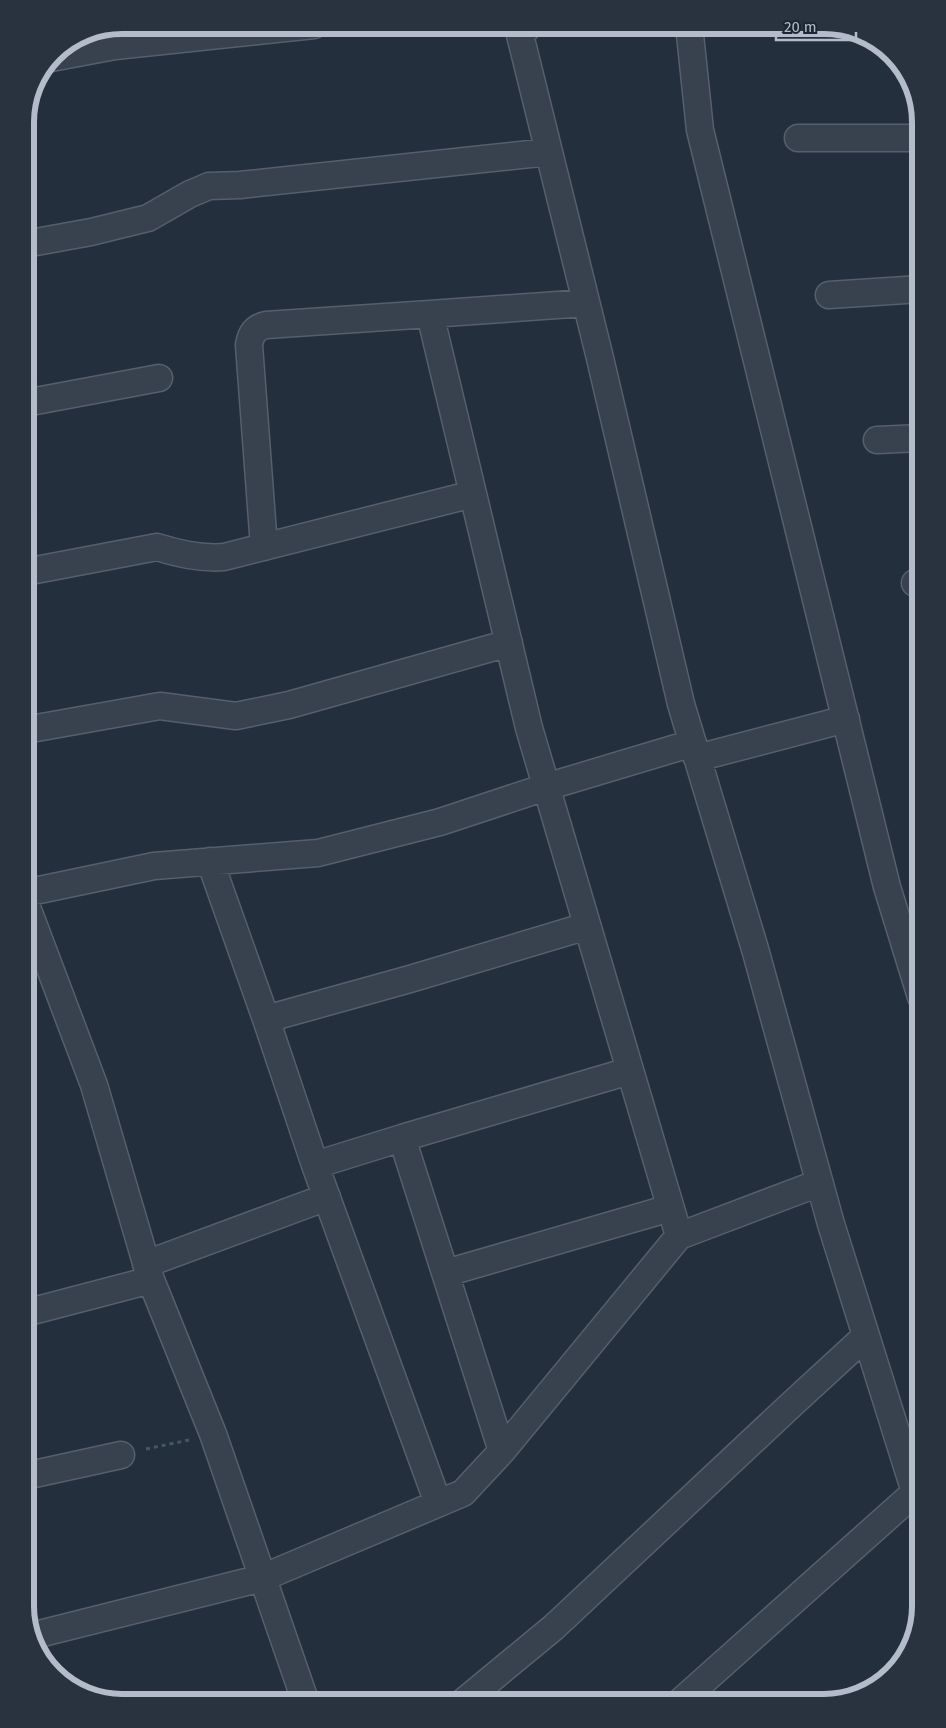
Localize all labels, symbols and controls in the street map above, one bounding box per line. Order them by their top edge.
scale bar [776,10,856,42]
text: 20 m [784,18,817,36]

